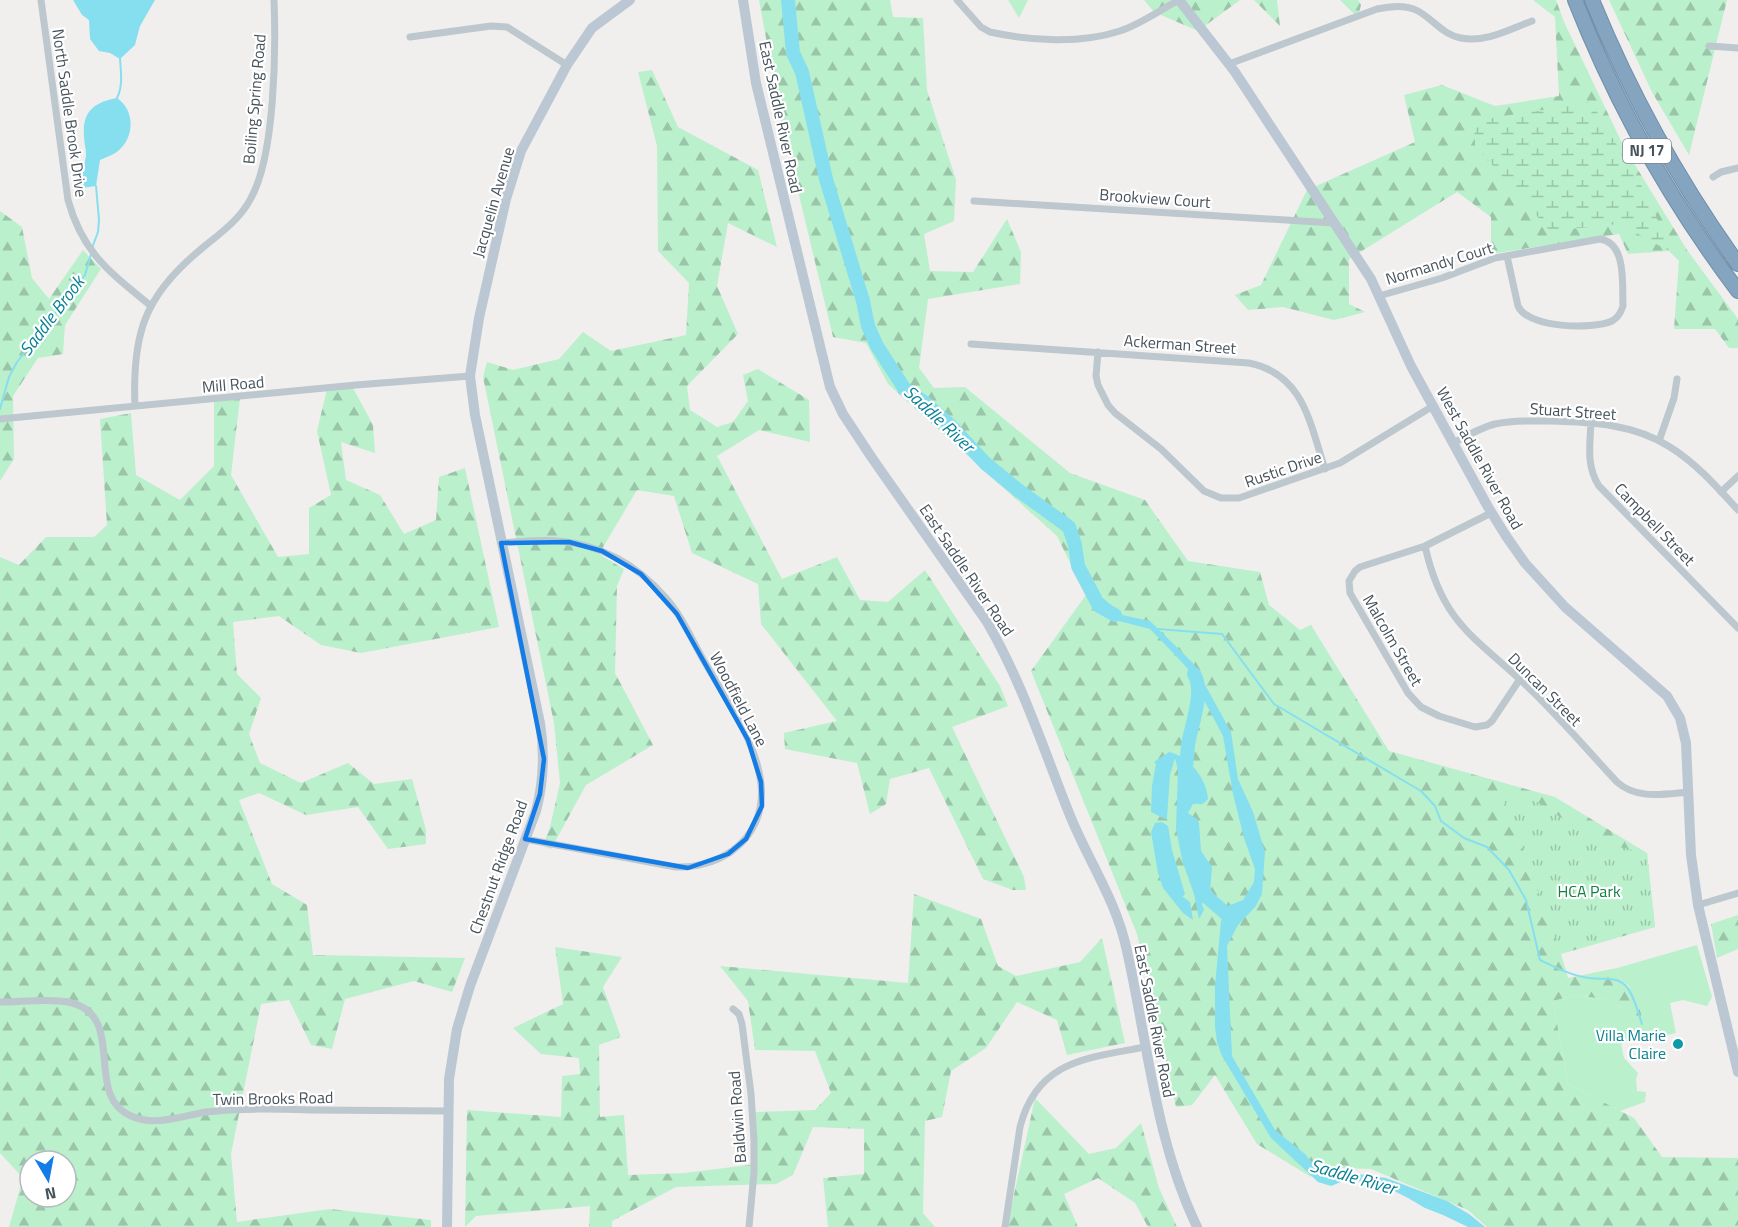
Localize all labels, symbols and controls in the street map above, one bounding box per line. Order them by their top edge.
street label: North Saddle Brook Drive [46,27,94,199]
street label: Boiling Spring Road [236,33,272,165]
street label: East Saddle River Road [753,39,809,195]
road number: NJ 17 [1623,139,1671,163]
street label: Jacquelin Avenue [466,144,520,260]
street label: Brookview Court [1099,182,1212,214]
street label: Normandy Court [1382,235,1496,291]
water label: Saddle Brook [13,269,92,361]
street label: Ackerman Street [1123,328,1237,360]
street label: Mill Road [201,369,265,399]
water label: Saddle River [898,379,982,460]
street label: West Saddle River Road [1431,382,1529,534]
street label: Stuart Street [1529,396,1617,426]
street label: Rustic Drive [1241,445,1325,493]
street label: Campbell Street [1609,477,1701,571]
street label: East Saddle River Road [914,499,1020,641]
street label: Malcolm Street [1357,590,1429,691]
street label: Woodfield Lane [704,647,774,751]
street label: Duncan Street [1503,647,1588,732]
street label: Chestnut Ridge Road [463,797,533,937]
park label: HCA Park [1557,879,1621,903]
street label: East Saddle River Road [1128,943,1182,1099]
place label: Villa Marie Claire [1596,1023,1666,1065]
marker: Villa Marie Claire [1671,1037,1685,1051]
street label: Baldwin Road [722,1070,752,1164]
street label: Twin Brooks Road [213,1085,333,1111]
north arrow [18,1149,78,1209]
water label: Saddle River [1307,1151,1401,1202]
text: N [43,1181,58,1207]

